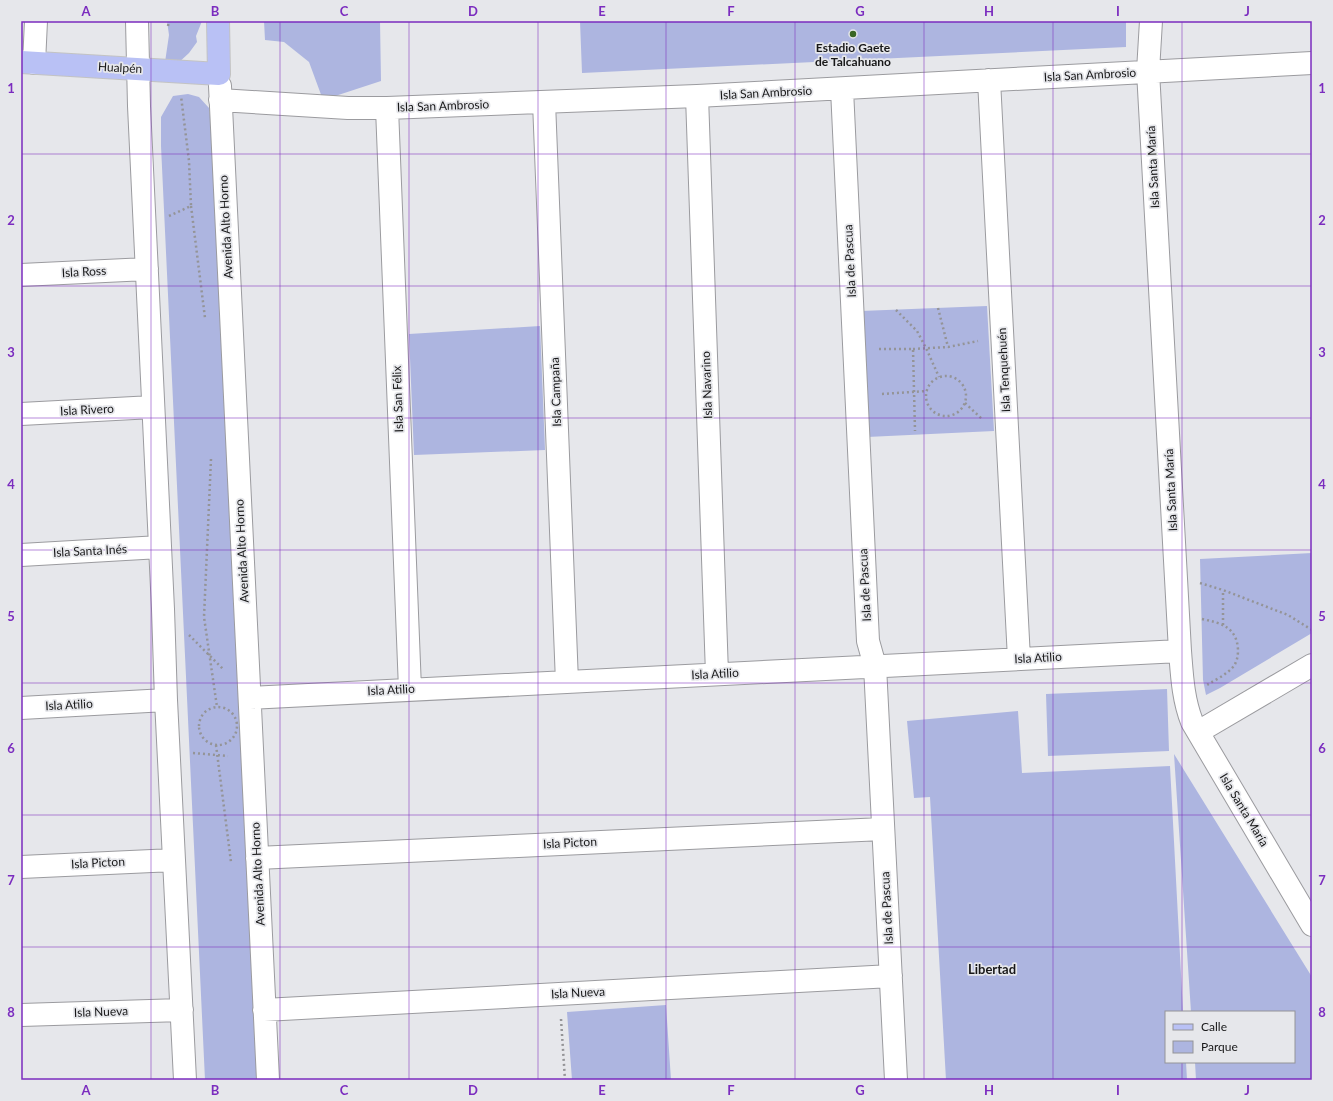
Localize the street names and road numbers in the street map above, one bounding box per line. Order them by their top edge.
street label: Hualpén [98,59,143,76]
street label: Isla San Ambrosio [1043,65,1137,84]
street label: Isla San Ambrosio [719,83,813,102]
street label: Isla San Ambrosio [396,96,490,115]
street label: Isla Santa María [1143,125,1162,209]
street label: Avenida Alto Horno [215,175,236,279]
street label: Isla de Pascua [840,224,859,298]
street label: Isla Ross [61,263,107,280]
street label: Isla Tenquehuén [994,327,1013,413]
street label: Isla Navarino [698,351,715,419]
street label: Isla Campaña [547,357,564,427]
street label: Isla San Félix [389,365,406,433]
street label: Isla Rivero [60,401,114,418]
street label: Isla Santa María [1161,448,1180,532]
street label: Avenida Alto Horno [231,499,252,603]
street label: Isla Santa Inés [53,541,127,560]
street label: Isla de Pascua [855,548,874,622]
street label: Isla Atilio [1014,649,1062,666]
street label: Isla Atilio [691,665,739,682]
street label: Isla Atilio [367,681,415,698]
street label: Isla Atilio [45,696,93,713]
street label: Isla Santa María [1217,770,1272,849]
street label: Avenida Alto Horno [247,822,268,926]
street label: Isla Picton [543,834,597,851]
street label: Isla Picton [71,854,125,871]
street label: Isla de Pascua [877,871,896,945]
street label: Isla Nueva [551,984,605,1001]
street label: Isla Nueva [74,1003,128,1020]

